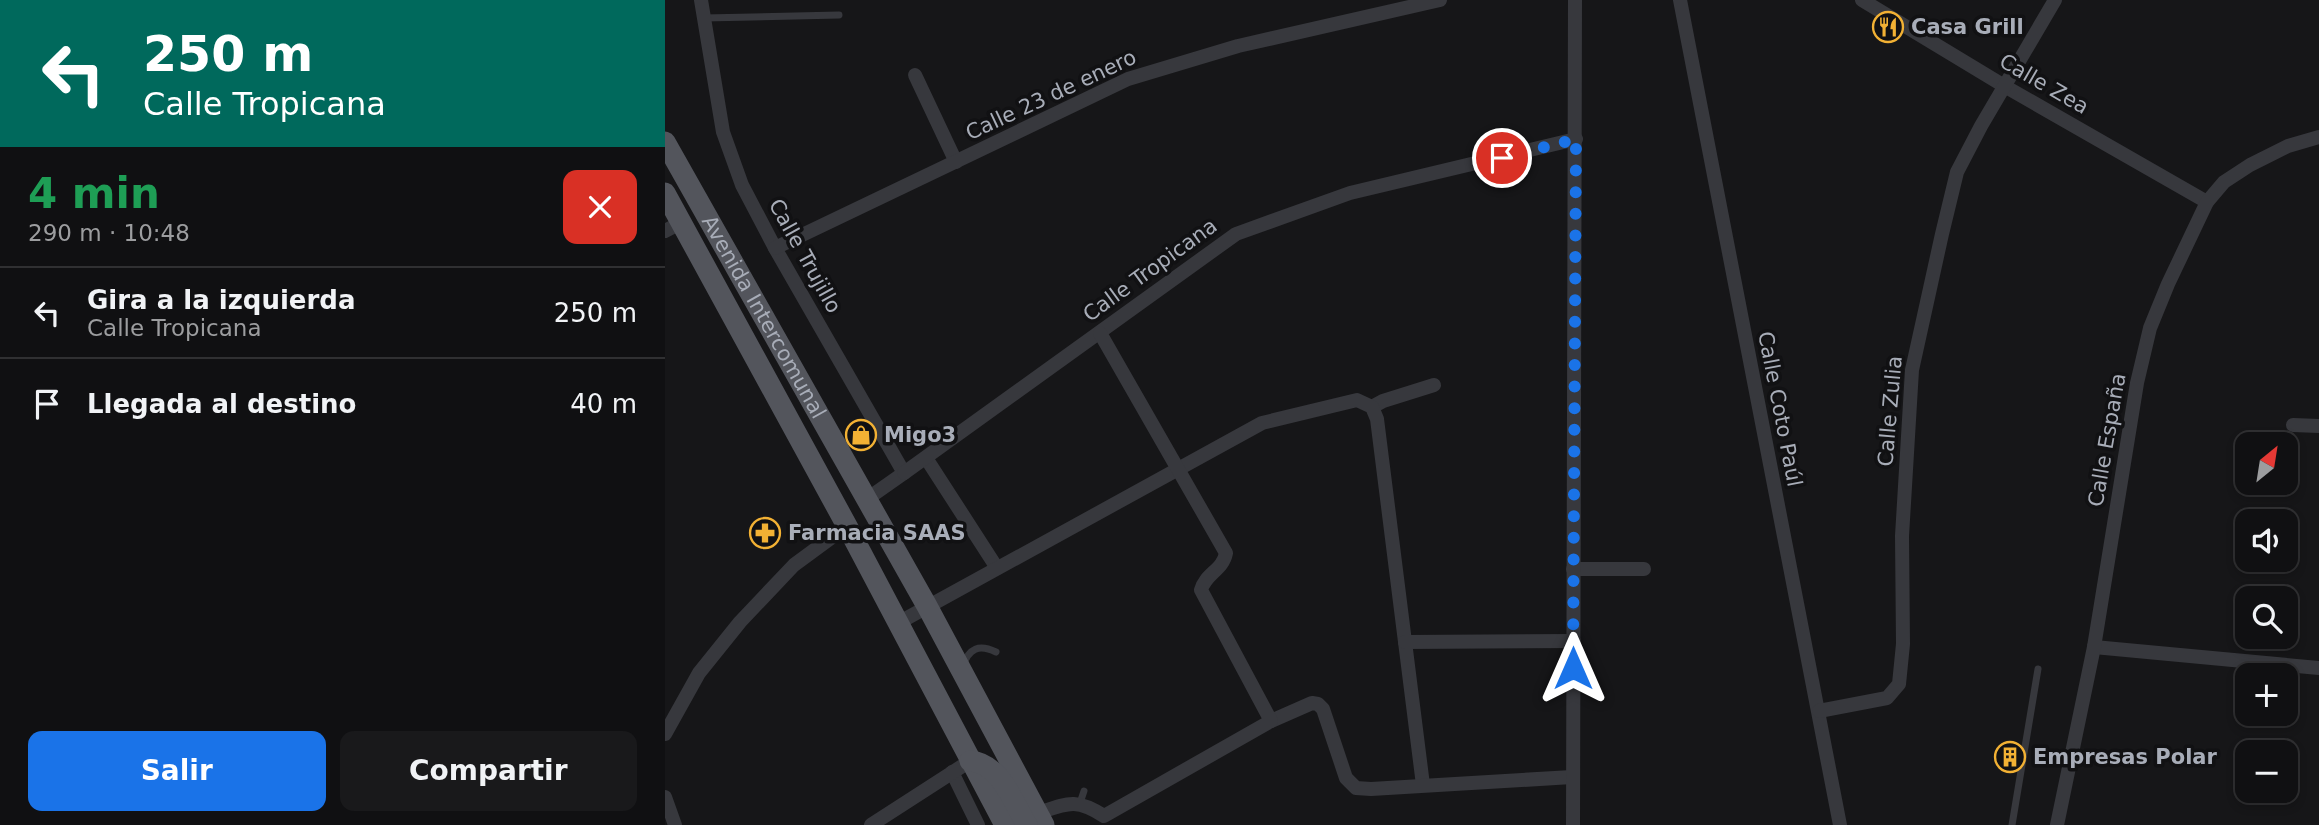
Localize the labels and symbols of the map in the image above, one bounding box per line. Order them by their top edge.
restaurant icon: Casa Grill [1871,10,1905,44]
place label: Casa Grill [1911,15,2024,39]
street label: Calle 23 de enero [962,45,1140,145]
street label: Calle Zea [1995,49,2093,119]
pin [1472,128,1532,188]
street label: Calle Trujillo [764,195,846,317]
street label: Avenida Intercomunal [697,211,831,423]
street label: Calle Tropicana [1078,213,1222,327]
street label: Calle Coto Paúl [1753,329,1807,489]
street label: Calle Zulia [1873,355,1907,467]
street label: Calle España [2083,371,2131,509]
shop icon: Migo3 [844,418,878,452]
place label: Migo3 [884,423,956,447]
north arrow [2235,432,2298,495]
pharmacy icon: Farmacia SAAS [748,516,782,550]
place label: Farmacia SAAS [788,521,966,545]
position arrow [1536,631,1610,705]
building icon: Empresas Polar [1993,740,2027,774]
place label: Empresas Polar [2033,745,2218,769]

